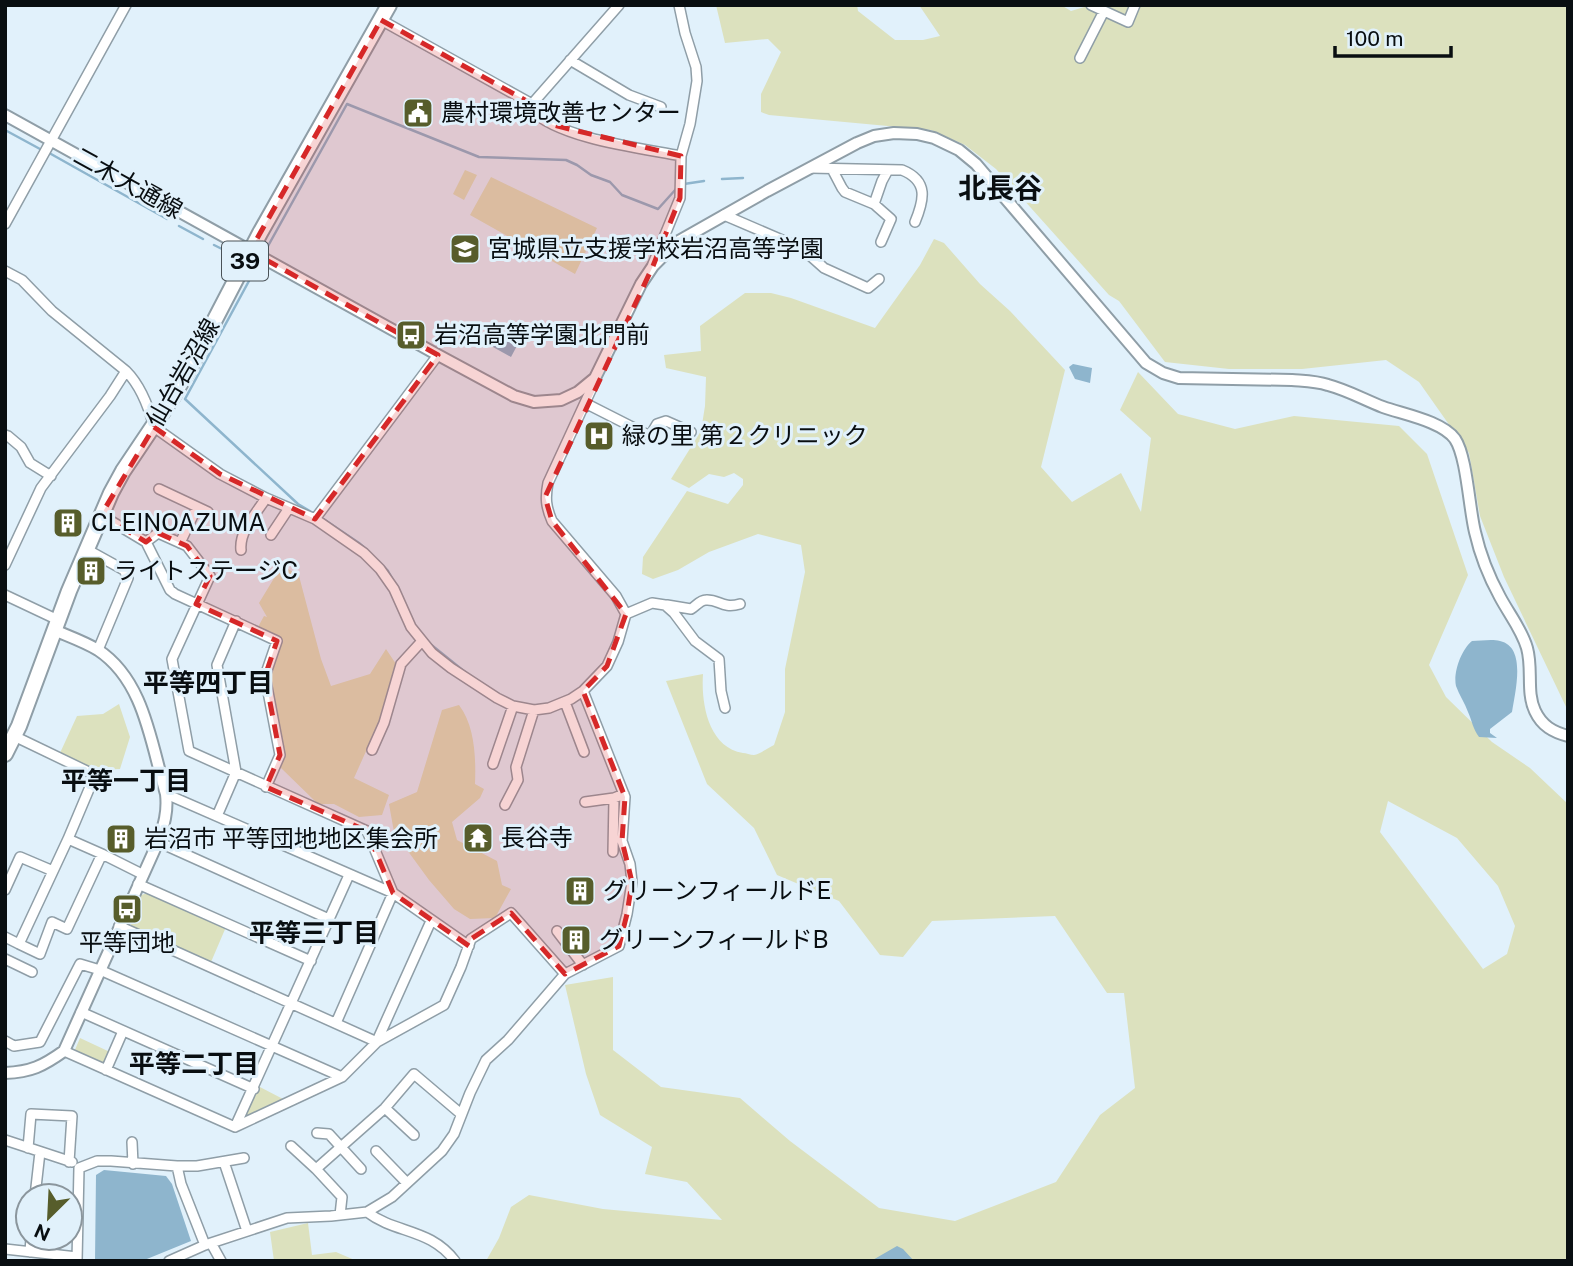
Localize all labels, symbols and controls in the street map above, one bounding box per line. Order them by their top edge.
scale bar [1335,14,1450,58]
text: 100 m [1346,26,1403,51]
public building icon: 農村環境改善センター [401,96,435,130]
place label: 農村環境改善センター [441,98,681,126]
street label: 二木大通線 [69,141,188,223]
district label: 北長谷 [958,171,1042,204]
school or university icon: 宮城県立支援学校岩沼高等学園 [448,232,482,266]
place label: 宮城県立支援学校岩沼高等学園 [488,234,824,262]
road number: 39 [222,242,268,280]
street label: 仙台岩沼線 [140,314,224,431]
bus stop icon: 岩沼高等学園北門前 [394,318,428,352]
place label: 岩沼高等学園北門前 [434,320,650,348]
hospital icon: 緑の里 第２クリニック [582,419,616,453]
place label: 緑の里 第２クリニック [622,421,868,449]
building icon: CLEINOAZUMA [51,506,85,540]
place label: CLEINOAZUMA [91,508,266,536]
building icon: ライトステージC [74,554,108,588]
place label: ライトステージC [114,556,298,584]
district label: 平等四丁目 [143,667,273,698]
district label: 平等一丁目 [61,765,191,796]
temple icon: 長谷寺 [461,821,495,855]
building icon: 岩沼市 平等団地地区集会所 [104,822,138,856]
place label: 長谷寺 [501,823,573,851]
place label: 岩沼市 平等団地地区集会所 [144,824,438,852]
building icon: グリーンフィールドE [563,874,597,908]
place label: グリーンフィールドE [603,876,832,904]
bus stop icon: 平等団地 [110,892,144,926]
district label: 平等三丁目 [249,917,379,948]
building icon: グリーンフィールドB [559,923,593,957]
place label: グリーンフィールドB [599,925,829,953]
place label: 平等団地 [79,928,175,956]
district label: 平等二丁目 [129,1048,259,1079]
north arrow [14,1182,84,1252]
text: N [31,1219,53,1246]

